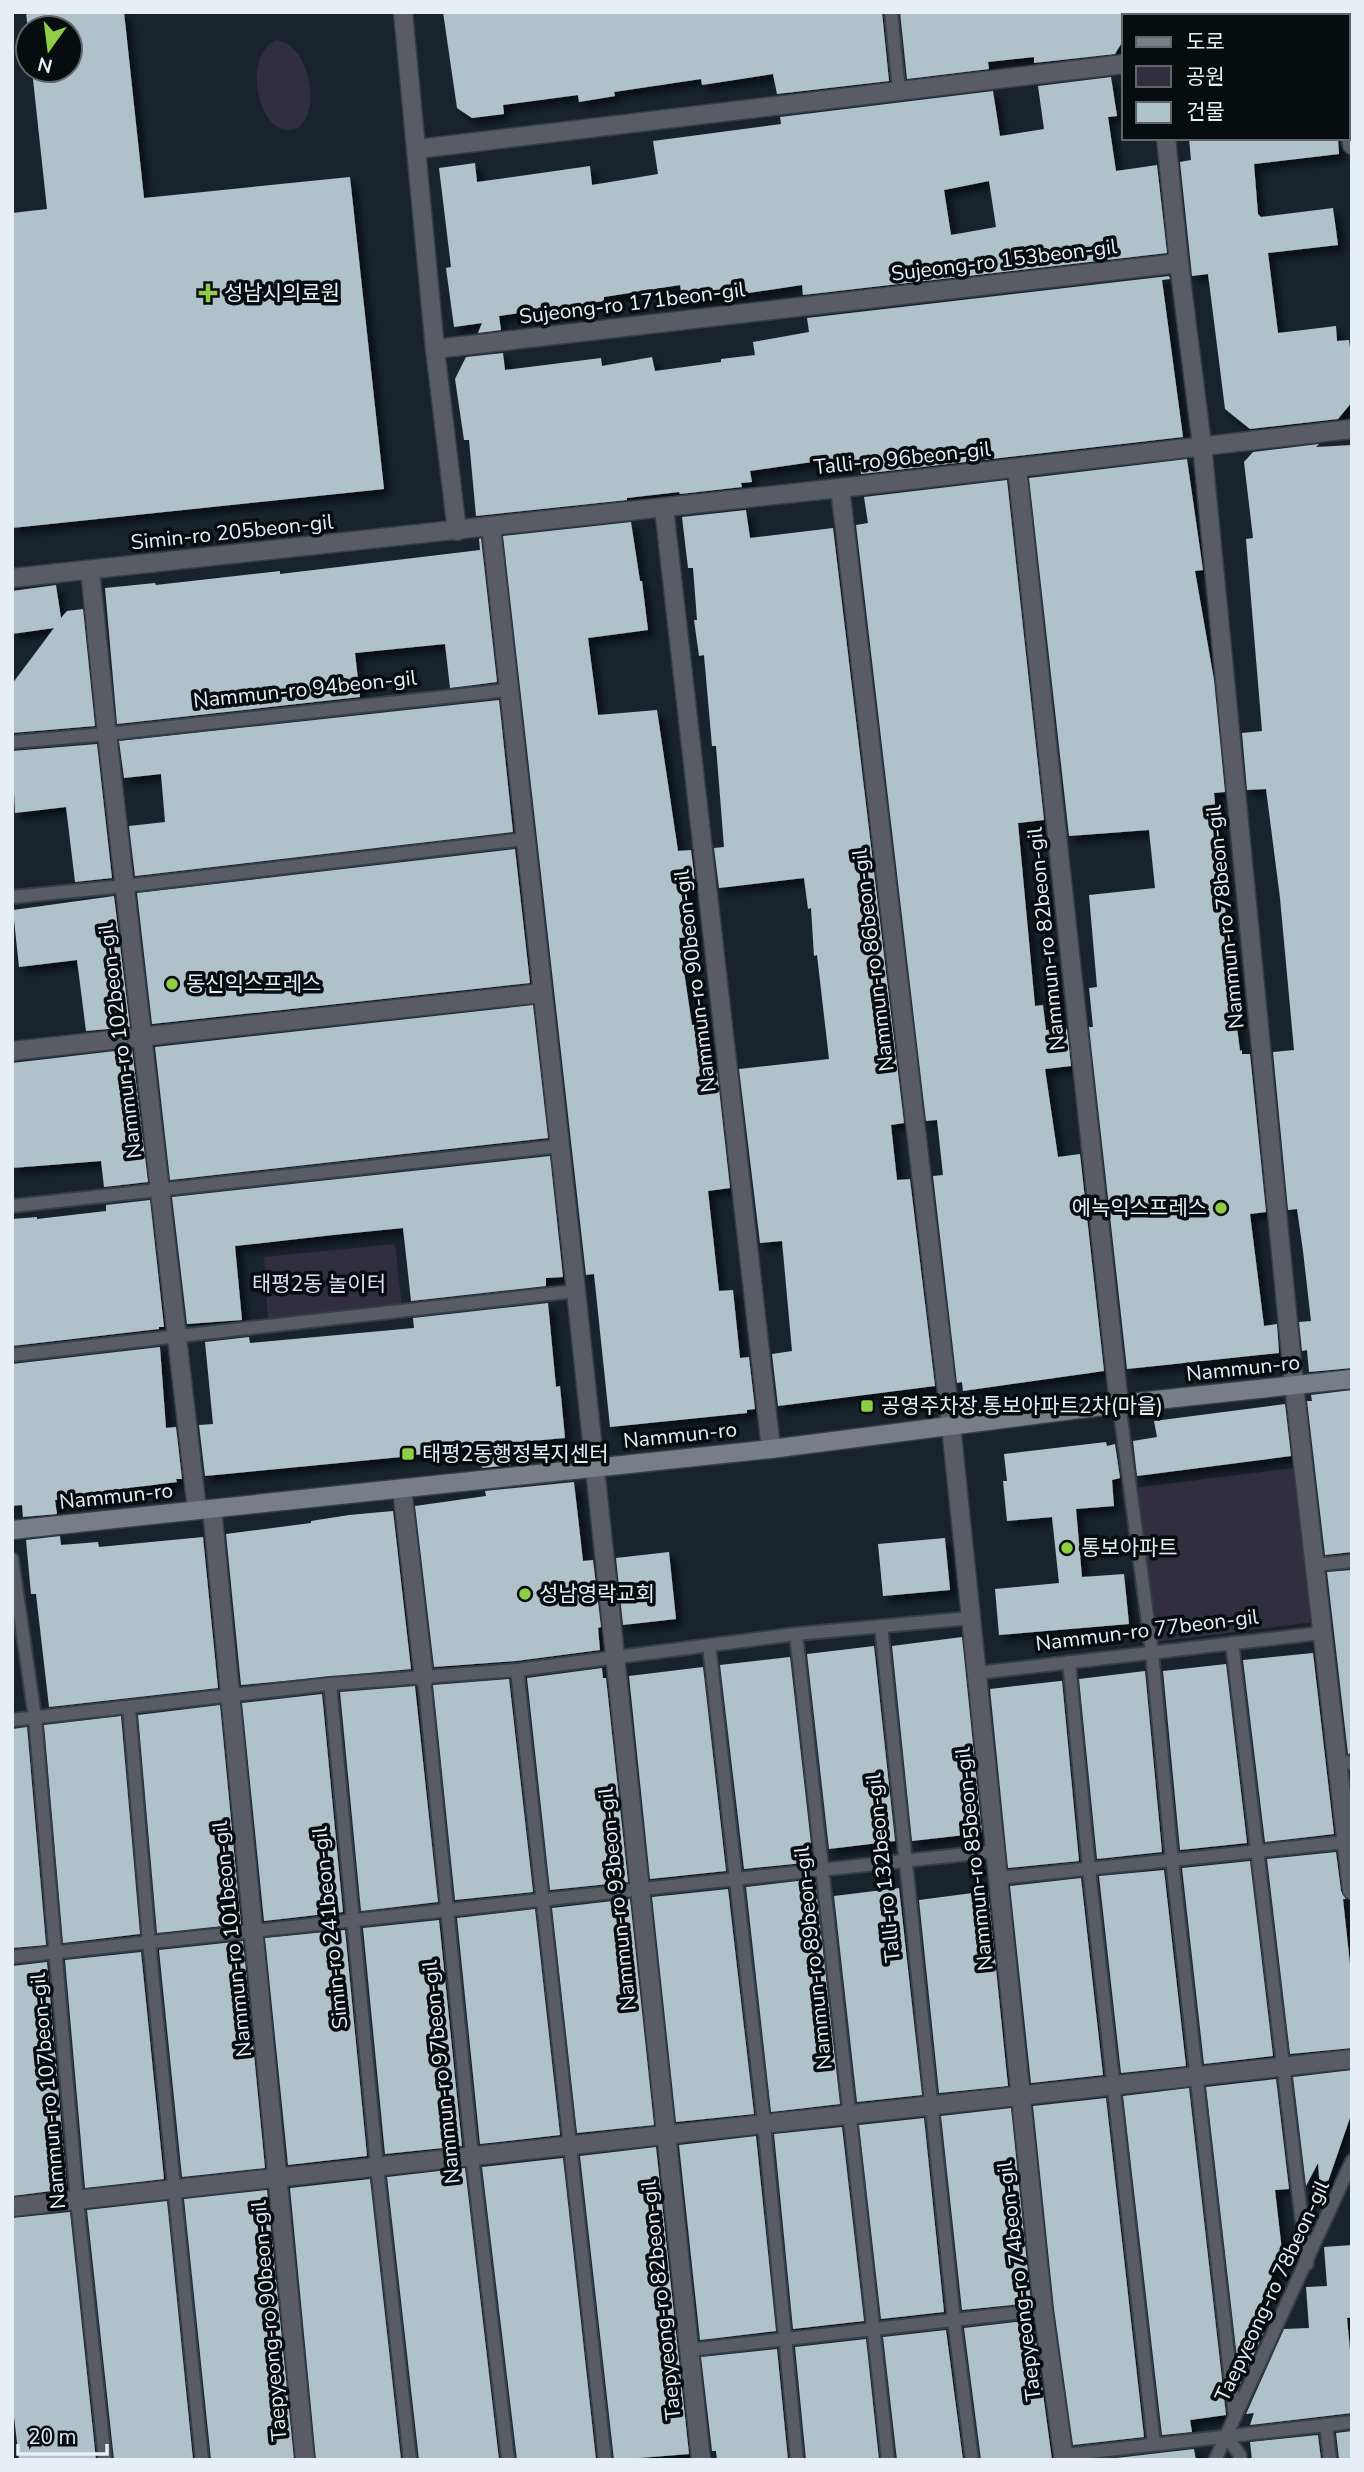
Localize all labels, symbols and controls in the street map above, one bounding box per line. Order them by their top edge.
north arrow [14,14,84,84]
legend [1122,14,1350,140]
text: 도로 [1186,28,1225,56]
text: N [35,50,55,79]
text: 공원 [1186,63,1225,91]
text: 건물 [1186,98,1225,126]
street label: Sujeong-ro 153beon-gil [889,232,1119,288]
street label: Sujeong-ro 171beon-gil [517,275,747,331]
place label: 성남시의료원 [224,279,340,307]
marker: 성남시의료원 [198,283,218,303]
street label: Talli-ro 96beon-gil [812,435,993,481]
street label: Simin-ro 205beon-gil [129,507,335,557]
street label: Nammun-ro 94beon-gil [192,663,419,715]
street label: Nammun-ro 78beon-gil [1199,803,1251,1030]
street label: Nammun-ro 82beon-gil [1020,825,1072,1052]
street label: Nammun-ro 86beon-gil [845,846,901,1073]
street label: Nammun-ro 90beon-gil [667,867,723,1094]
street label: Nammun-ro 102beon-gil [92,921,148,1160]
place label: 동신익스프레스 [186,970,321,998]
marker: 동신익스프레스 [164,976,180,992]
place label: 에녹익스프레스 [1072,1194,1207,1222]
marker: 에녹익스프레스 [1213,1200,1229,1216]
park label: 태평2동 놀이터 [252,1270,386,1298]
street label: Nammun-ro [1185,1348,1301,1388]
place label: 공영주차장.통보아파트2차(마을) [881,1392,1163,1420]
marker: 공영주차장.통보아파트2차(마을) [859,1398,875,1414]
street label: Nammun-ro [622,1415,738,1455]
place label: 태평2동행정복지센터 [422,1440,608,1468]
marker: 태평2동행정복지센터 [400,1446,416,1462]
street label: Nammun-ro [58,1476,174,1516]
place label: 통보아파트 [1081,1534,1178,1562]
marker: 통보아파트 [1059,1540,1075,1556]
place label: 성남영락교회 [539,1580,655,1608]
marker: 성남영락교회 [517,1586,533,1602]
street label: Nammun-ro 77beon-gil [1034,1602,1261,1658]
street label: Nammun-ro 85beon-gil [948,1745,1000,1972]
street label: Talli-ro 132beon-gil [859,1771,907,1964]
street label: Nammun-ro 93beon-gil [591,1785,643,2012]
street label: Nammun-ro 101beon-gil [206,1819,258,2058]
street label: Simin-ro 241beon-gil [305,1825,355,2031]
street label: Nammun-ro 89beon-gil [787,1844,839,2071]
street label: Nammun-ro 97beon-gil [415,1958,467,2185]
street label: Nammun-ro 107beon-gil [24,1971,72,2210]
street label: Taepyeong-ro 74beon-gil [990,2159,1048,2402]
street label: Taepyeong-ro 78beon-gil [1208,2175,1336,2406]
street label: Taepyeong-ro 82beon-gil [634,2178,688,2421]
street label: Taepyeong-ro 90beon-gil [244,2199,293,2442]
scale bar [18,2412,107,2456]
text: 20 m [28,2423,77,2451]

